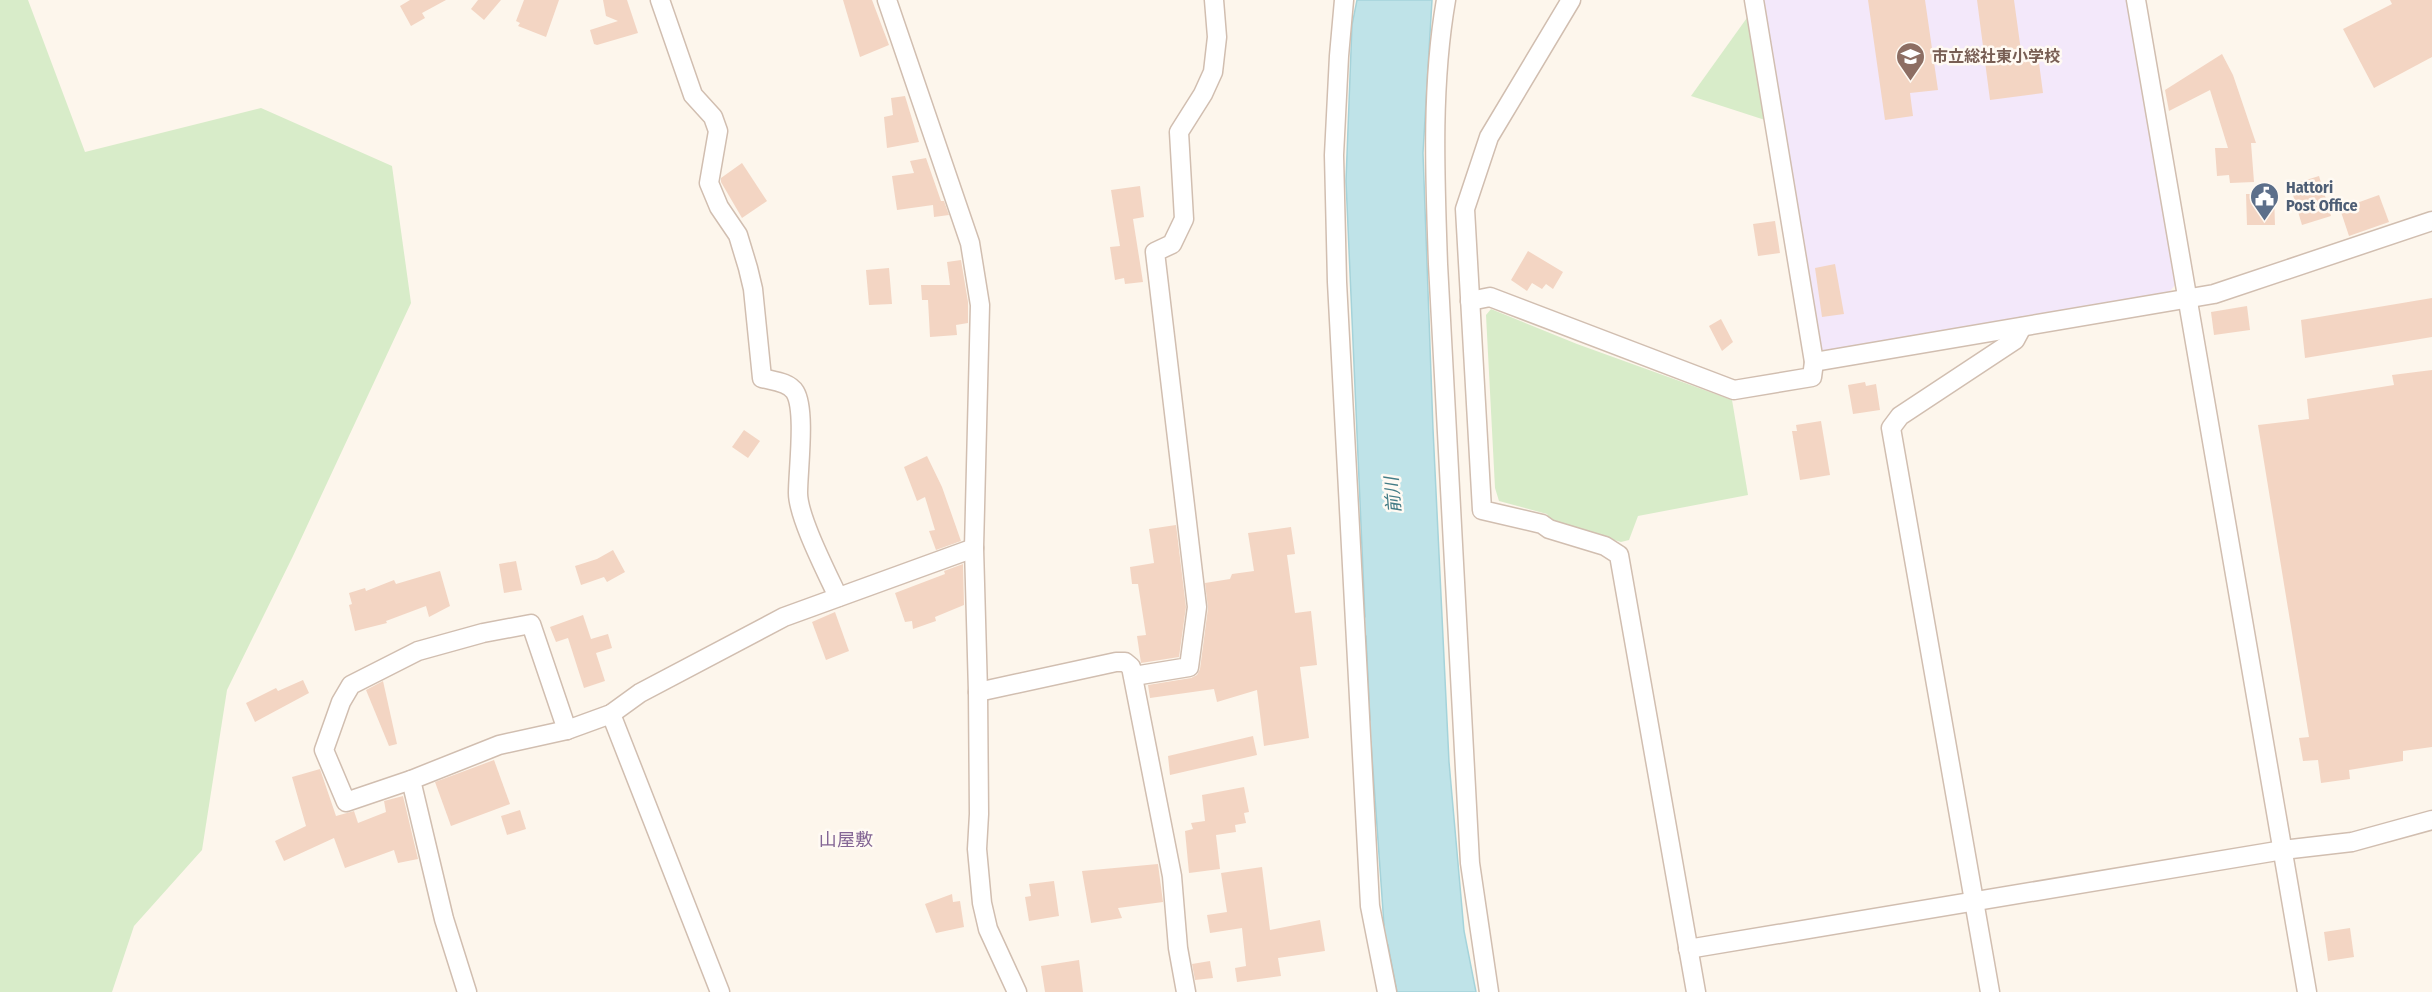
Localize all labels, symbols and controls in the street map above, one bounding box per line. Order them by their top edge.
school or university icon: 市立総社東小学校 [1895,40,1927,82]
place label: 市立総社東小学校 [1932,47,2060,66]
place label: Hattori Post Office [2286,178,2358,215]
public building icon: Hattori Post Office [2249,180,2281,222]
water label: 前川 [1380,474,1406,514]
district label: 山屋敷 [819,829,873,851]

